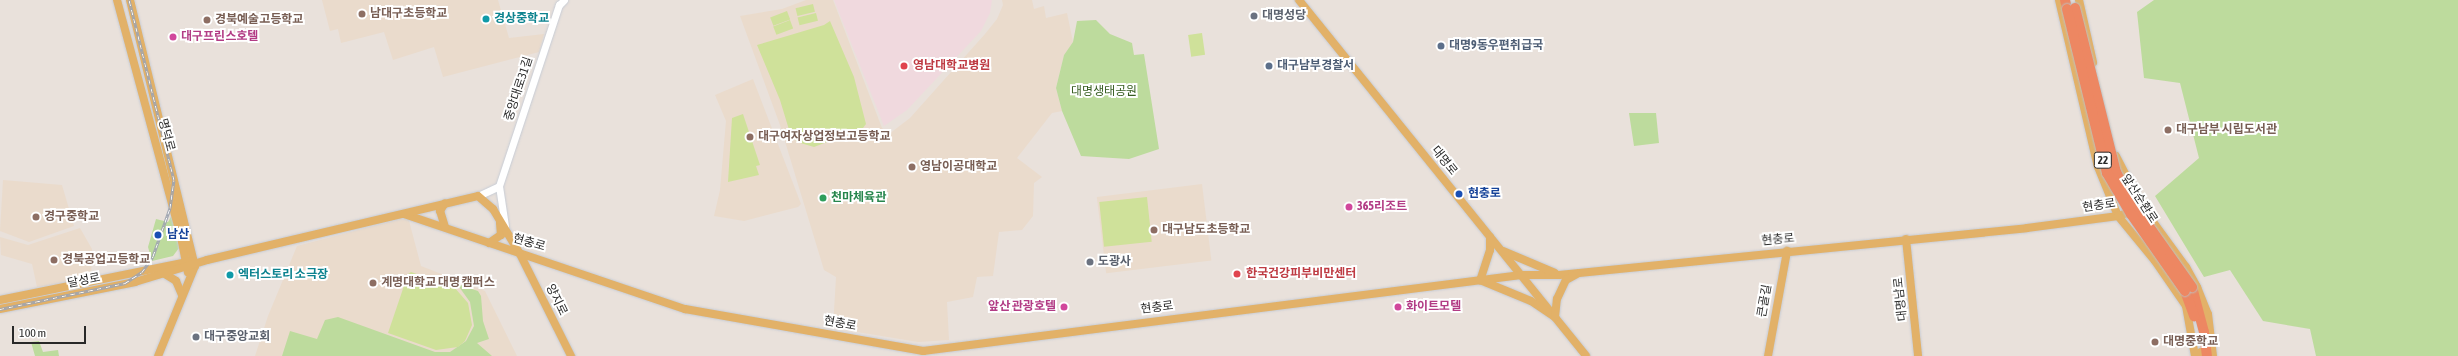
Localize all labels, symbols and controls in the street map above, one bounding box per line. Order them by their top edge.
place label: 남대구초등학교 [370,7,447,21]
marker: 남대구초등학교 [357,9,367,19]
place label: 대명성당 [1262,9,1306,23]
marker: 대명성당 [1249,11,1259,21]
place label: 경상중학교 [494,12,549,26]
place label: 경북예술고등학교 [215,13,303,27]
marker: 경상중학교 [481,14,491,24]
marker: 경북예술고등학교 [202,15,212,25]
place label: 대구프린스호텔 [181,30,258,44]
marker: 대구프린스호텔 [168,32,178,42]
place label: 대명9동우편취급국 [1449,39,1543,53]
marker: 대명9동우편취급국 [1436,41,1446,51]
street label: 중앙대로31길 [502,55,536,123]
place label: 영남대학교병원 [913,59,990,73]
place label: 대구남부경찰서 [1277,59,1354,73]
marker: 영남대학교병원 [898,60,910,72]
marker: 대구남부경찰서 [1264,61,1274,71]
park label: 대명생태공원 [1071,85,1137,99]
street label: 명덕로 [155,117,177,153]
place label: 대구남부 시립도서관 [2176,123,2277,137]
marker: 대구남부 시립도서관 [2163,125,2173,135]
place label: 대구여자상업정보고등학교 [758,130,890,144]
marker: 대구여자상업정보고등학교 [745,132,755,142]
street label: 대명로 [1428,144,1460,178]
road number: 22 [2093,151,2113,169]
place label: 영남이공대학교 [920,160,997,174]
marker: 영남이공대학교 [907,162,917,172]
street label: 앞산순환로 [2118,172,2160,226]
place label: 현충로 [1468,187,1501,201]
marker: 현충로 [1453,188,1465,200]
place label: 천마체육관 [831,191,886,205]
marker: 천마체육관 [818,193,828,203]
street label: 현충로 [2082,197,2116,215]
place label: 365리조트 [1357,200,1407,214]
marker: 365리조트 [1344,202,1354,212]
place label: 경구중학교 [44,210,99,224]
marker: 경구중학교 [31,212,41,222]
place label: 대구남도초등학교 [1162,223,1250,237]
marker: 대구남도초등학교 [1149,225,1159,235]
place label: 남산 [167,228,189,242]
marker: 남산 [152,229,164,241]
street label: 현충로 [1761,231,1795,249]
street label: 현충로 [511,232,547,254]
place label: 경북공업고등학교 [62,253,150,267]
marker: 경북공업고등학교 [49,255,59,265]
place label: 도광사 [1098,255,1131,269]
marker: 도광사 [1085,257,1095,267]
place label: 한국건강피부비만센터 [1246,267,1356,281]
place label: 엑터스토리 소극장 [238,268,328,282]
marker: 한국건강피부비만센터 [1231,268,1243,280]
marker: 엑터스토리 소극장 [225,270,235,280]
street label: 달성로 [66,271,102,291]
place label: 계명대학교 대명 캠퍼스 [381,276,495,290]
street label: 대명남로 [1892,276,1910,322]
marker: 계명대학교 대명 캠퍼스 [368,278,378,288]
street label: 양지로 [542,282,570,318]
street label: 큰골길 [1755,283,1775,319]
street label: 현충로 [1140,299,1174,317]
place label: 앞산 관광호텔 [988,300,1056,314]
place label: 화이트모텔 [1406,300,1461,314]
marker: 앞산 관광호텔 [1059,302,1069,312]
marker: 화이트모텔 [1393,302,1403,312]
street label: 현충로 [822,314,858,334]
scale bar [14,318,88,344]
text: 100 m [19,326,46,340]
place label: 대구중앙교회 [204,330,270,344]
marker: 대구중앙교회 [191,332,201,342]
place label: 대명중학교 [2163,335,2218,349]
marker: 대명중학교 [2150,337,2160,347]

